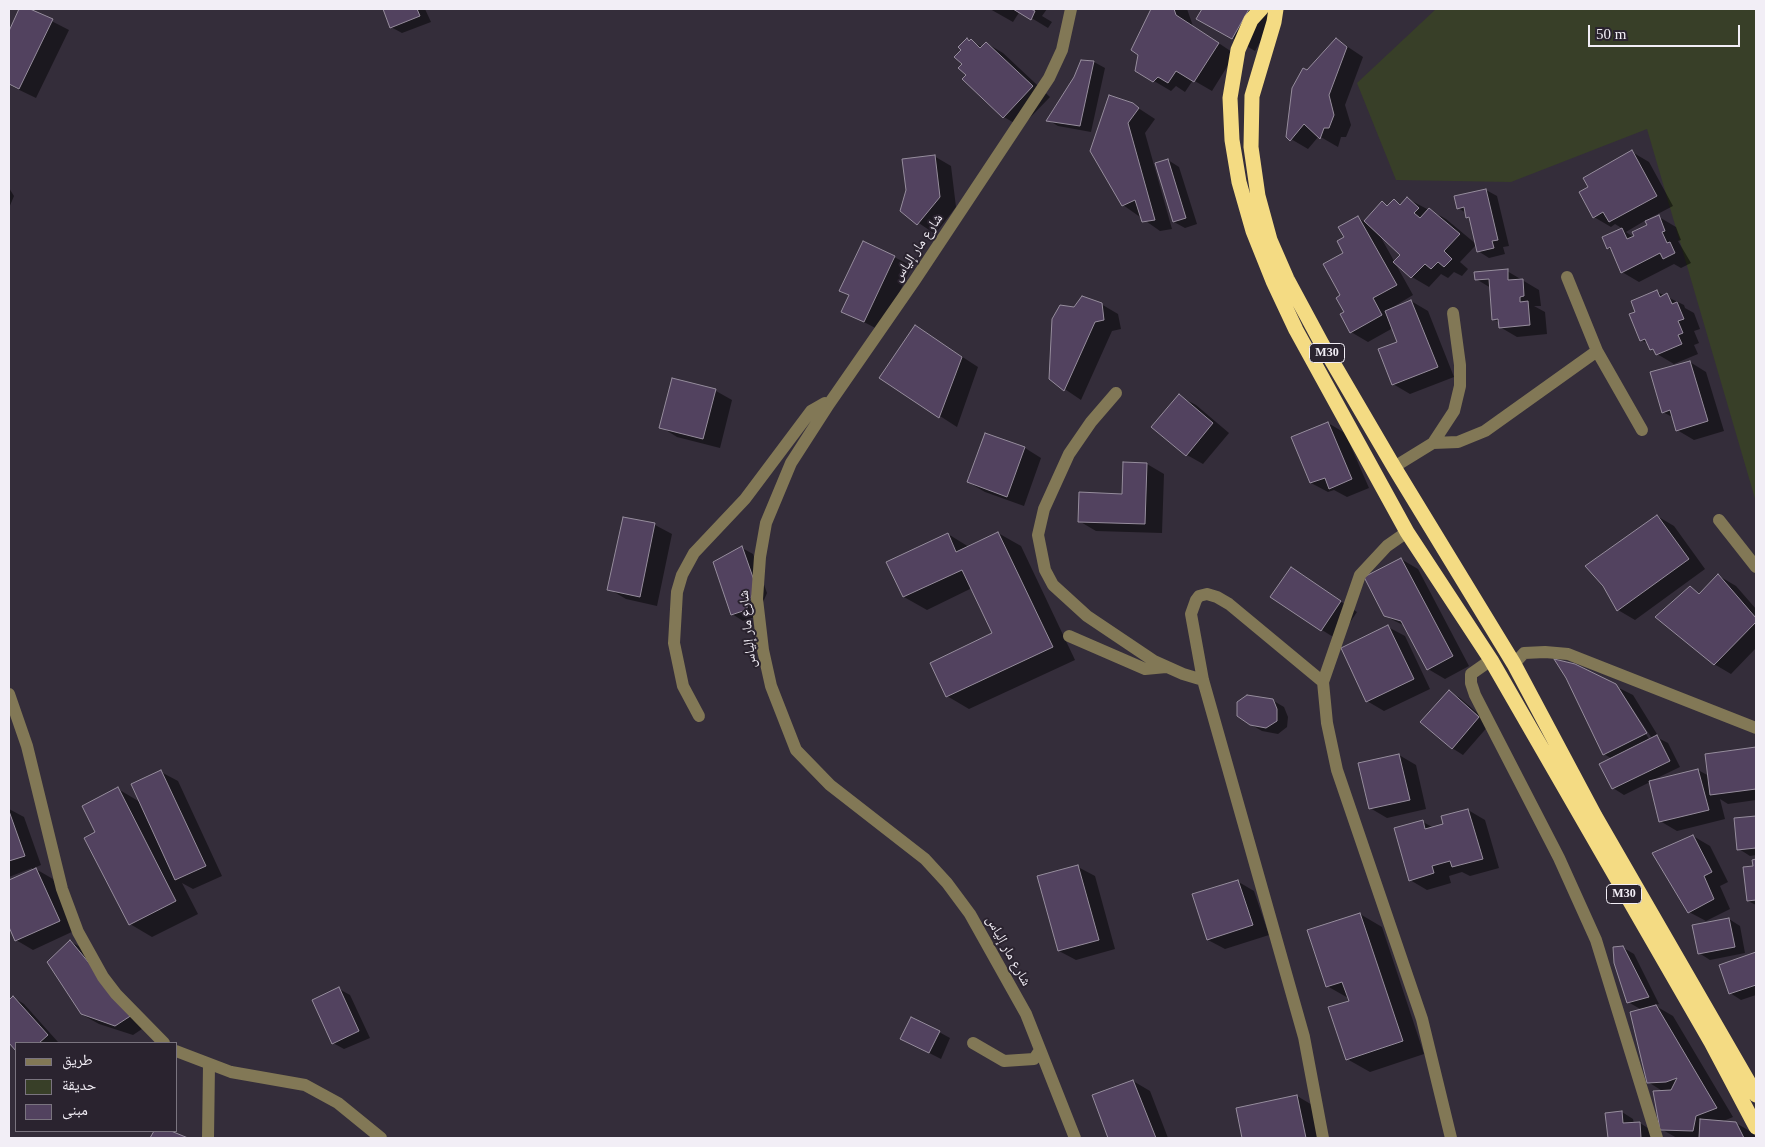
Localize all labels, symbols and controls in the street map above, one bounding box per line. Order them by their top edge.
scale bar [1590,15,1742,47]
text: 50 m [1596,26,1626,42]
street label: شارع مار إلياس [889,211,947,285]
road number: M30 [1310,343,1344,362]
street label: شارع مار إلياس [736,589,760,669]
road number: M30 [1606,884,1642,904]
street label: شارع مار إلياس [982,913,1034,989]
legend [15,1042,178,1132]
text: طريق [62,1052,93,1068]
text: حديقة [62,1077,96,1093]
text: مبنى [62,1102,88,1118]

